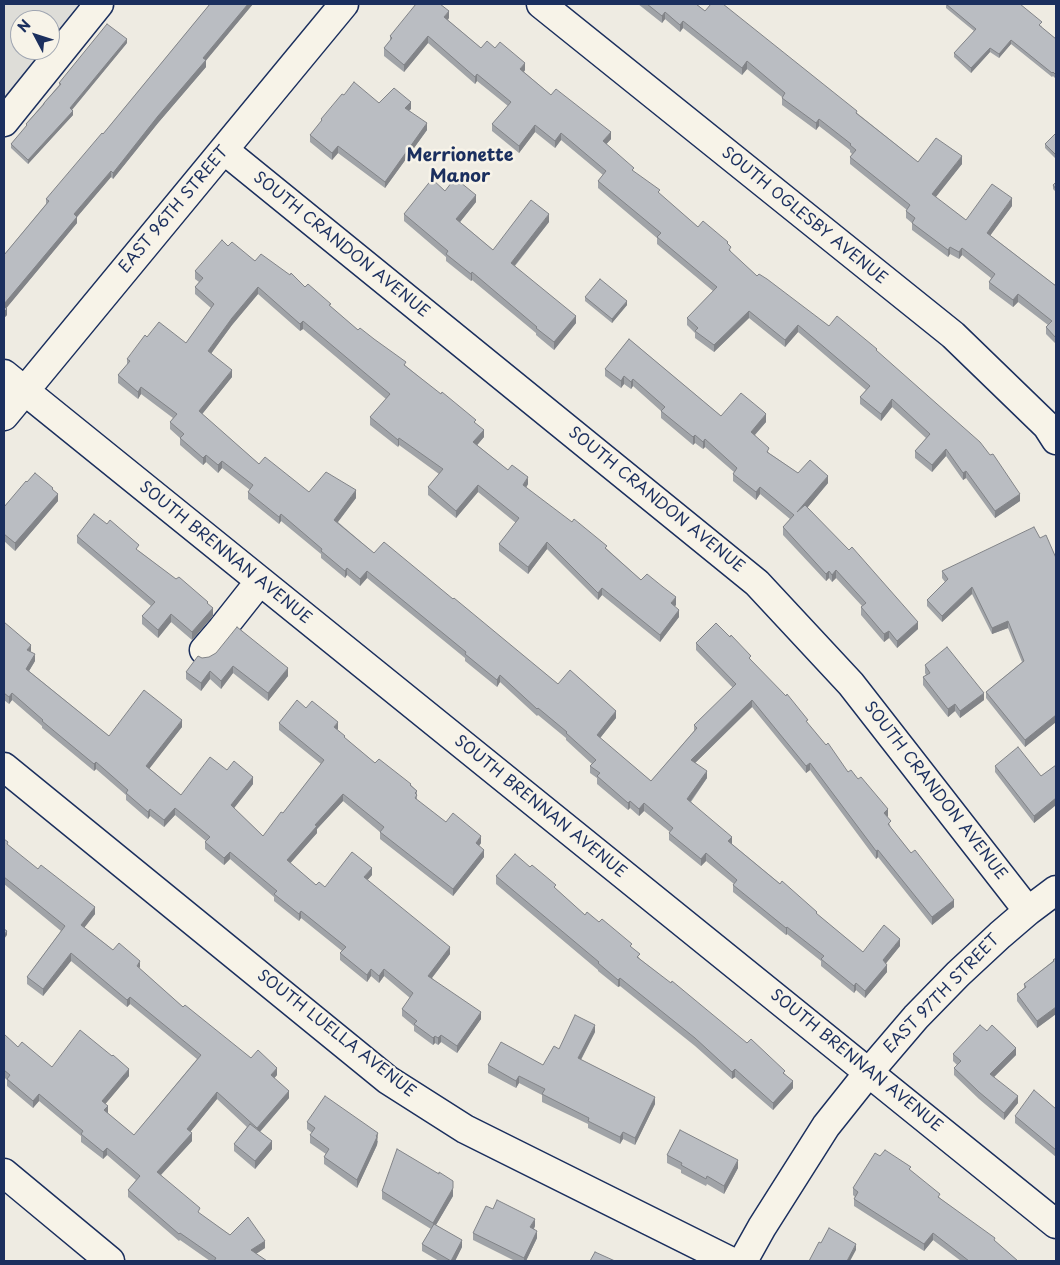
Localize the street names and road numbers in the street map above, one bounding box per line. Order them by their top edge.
street label: EAST 96TH STREET [115,143,233,277]
street label: SOUTH OGLESBY AVENUE [717,143,891,289]
street label: SOUTH CRANDON AVENUE [249,168,433,322]
street label: SOUTH CRANDON AVENUE [564,423,748,577]
street label: SOUTH BRENNAN AVENUE [135,478,315,628]
street label: SOUTH CRANDON AVENUE [860,698,1010,884]
street label: SOUTH BRENNAN AVENUE [450,732,630,882]
street label: EAST 97TH STREET [880,930,1004,1058]
street label: SOUTH LUELLA AVENUE [253,966,419,1102]
street label: SOUTH BRENNAN AVENUE [766,986,946,1136]

